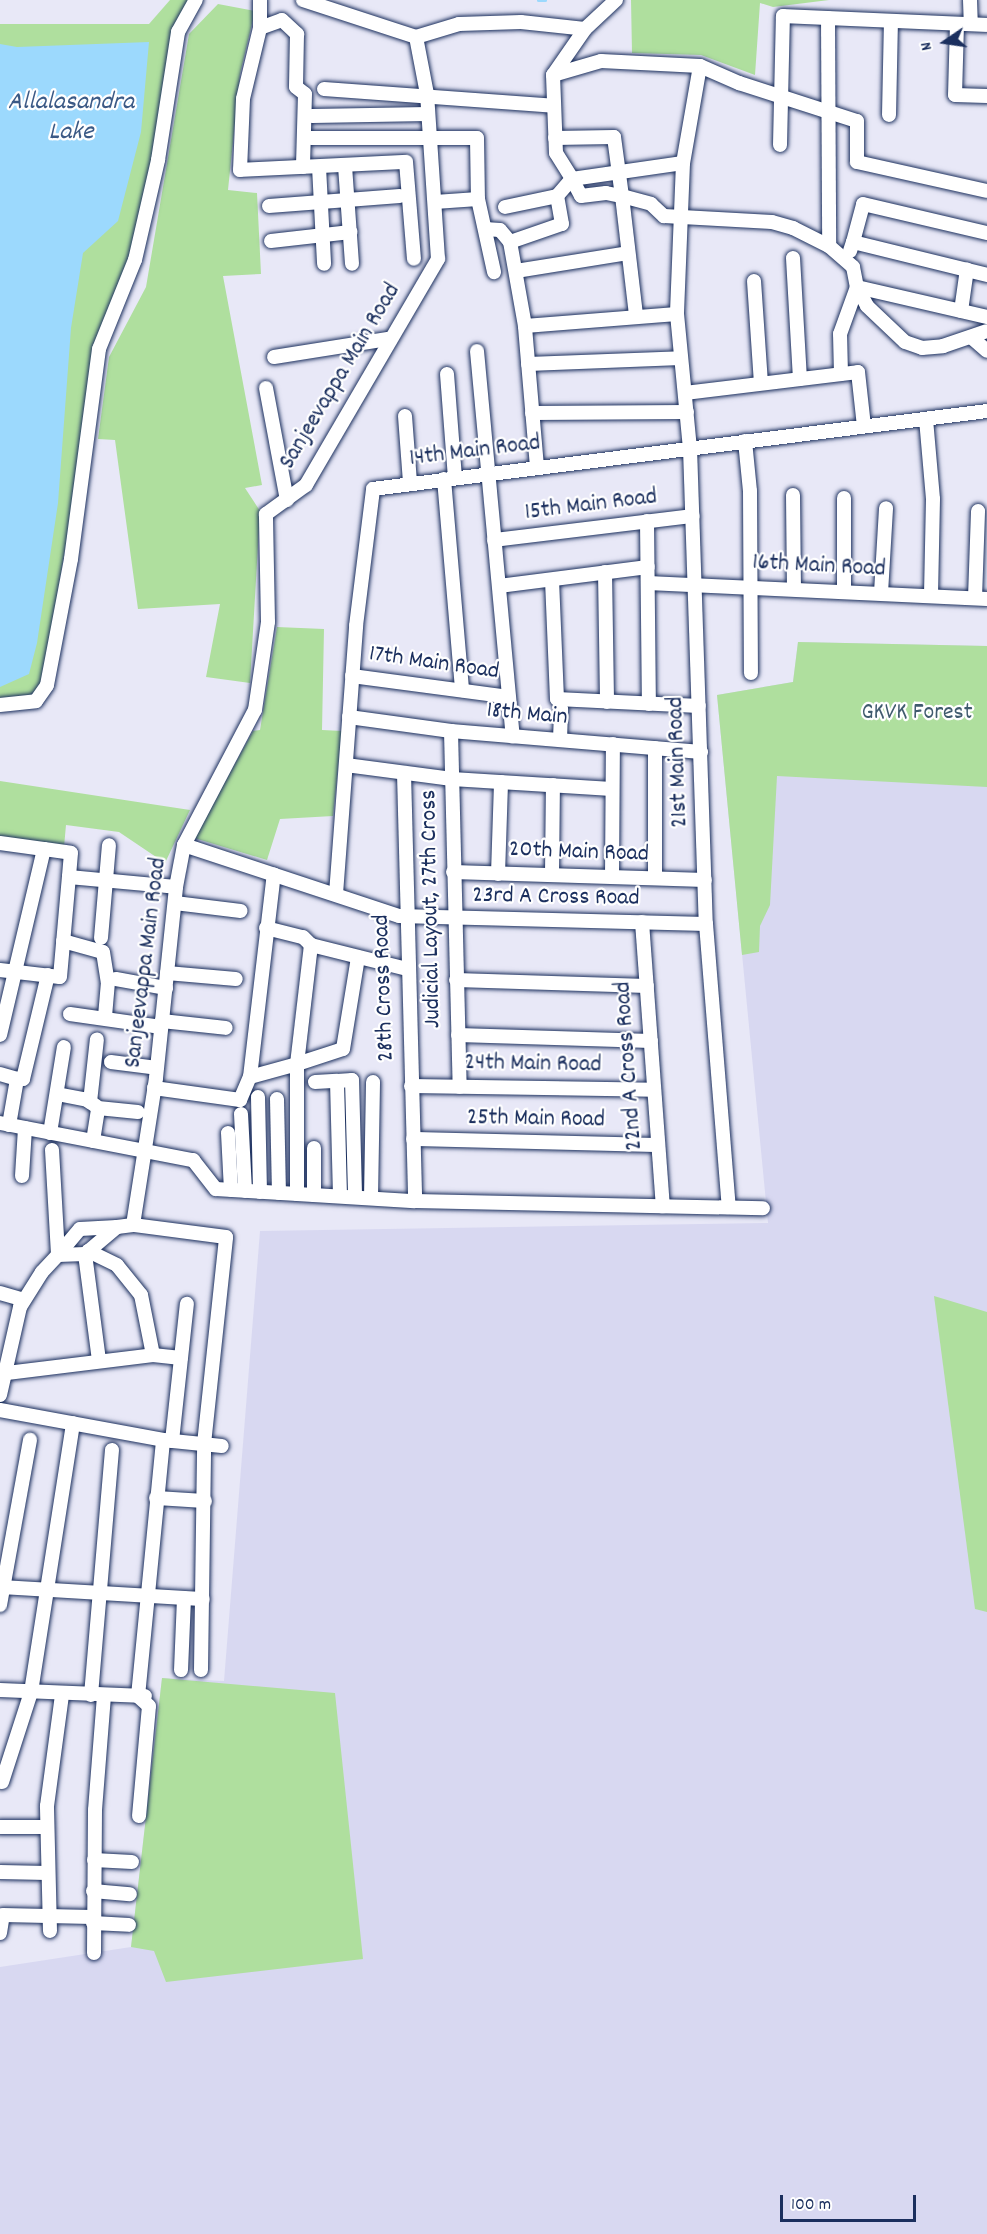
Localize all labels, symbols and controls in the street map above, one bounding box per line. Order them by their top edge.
north arrow [915,12,975,72]
text: N [915,40,939,53]
water label: Allalasandra Lake [8,87,134,148]
street label: Sanjeevappa Main Road [274,279,408,475]
street label: 14th Main Road [408,430,542,474]
street label: 15th Main Road [523,484,659,528]
street label: 16th Main Road [752,549,886,585]
street label: 17th Main Road [367,641,501,687]
street label: 21st Main Road [662,696,696,828]
street label: 18th Main [485,697,569,733]
park label: GKVK Forest [861,700,973,728]
street label: Judicial Layout, 27th Cross [416,789,448,1029]
street label: 20th Main Road [508,836,650,870]
street label: Sanjeevappa Main Road [120,856,174,1070]
street label: 23rd A Cross Road [472,882,640,914]
street label: 28th Cross Road [368,914,402,1062]
street label: 22nd A Cross Road [610,980,650,1152]
street label: 24th Main Road [464,1049,602,1081]
street label: 25th Main Road [467,1104,605,1136]
scale bar [783,2183,920,2221]
text: 100 m [791,2193,831,2218]

